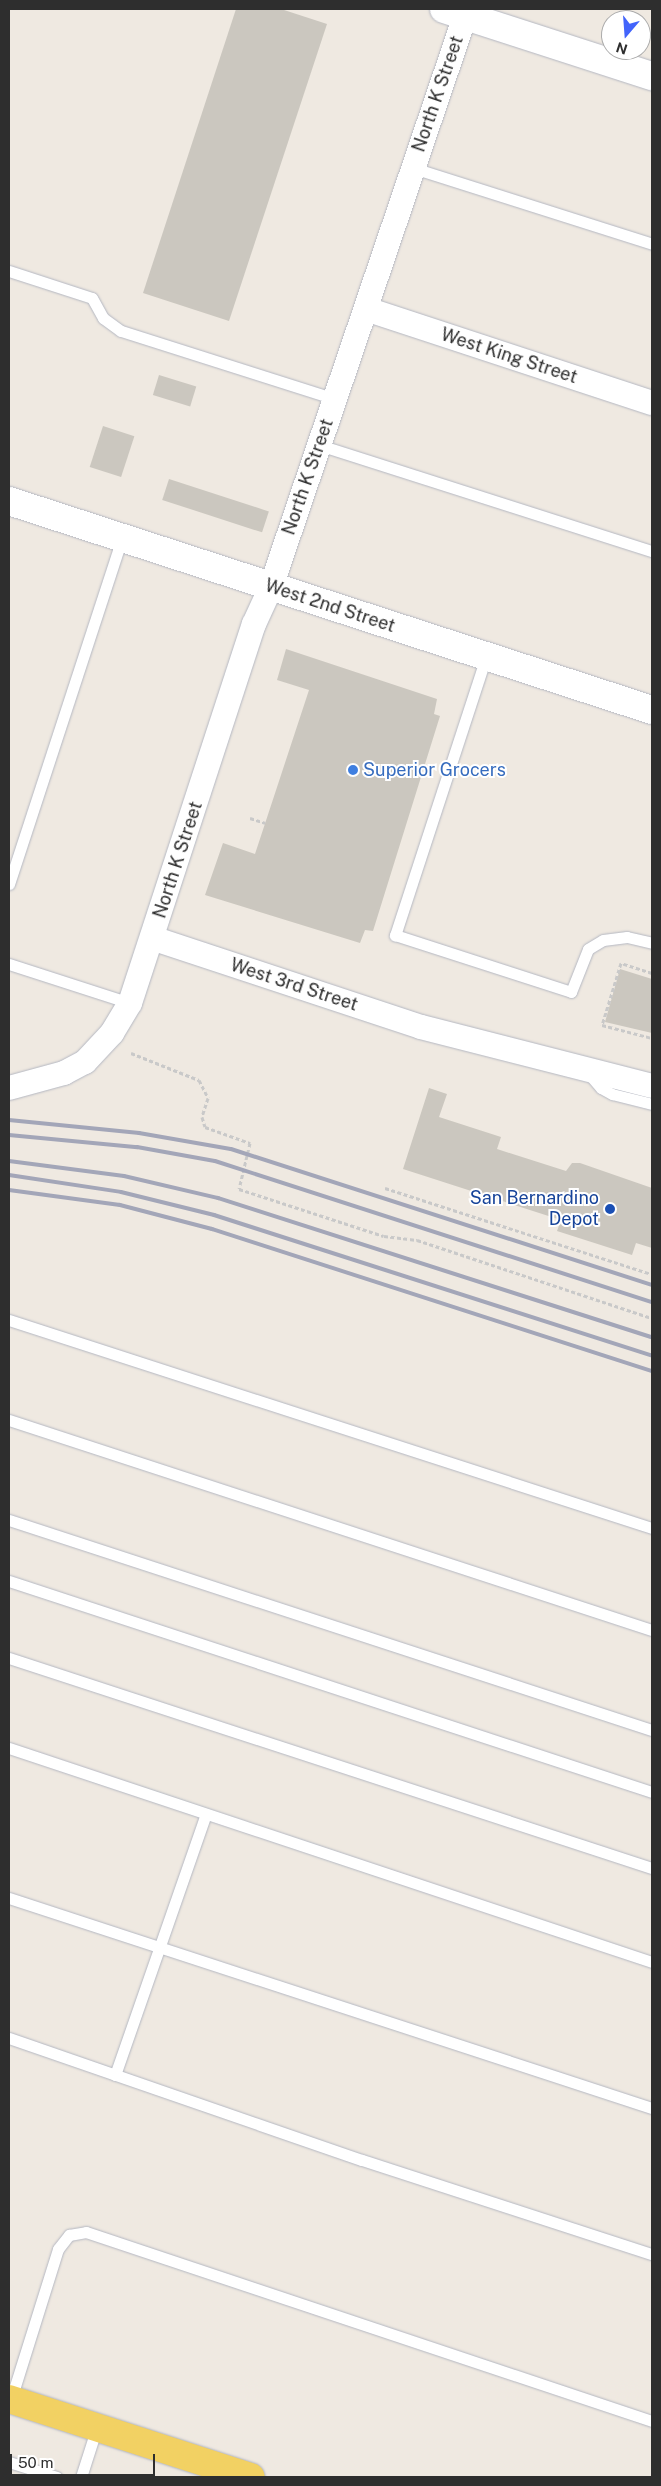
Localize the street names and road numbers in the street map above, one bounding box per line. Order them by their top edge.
street label: North K Street [408,33,468,155]
street label: West King Street [438,324,580,388]
street label: North K Street [278,416,338,538]
street label: West 2nd Street [262,575,398,637]
street label: North K Street [149,799,207,921]
street label: West 3rd Street [228,954,360,1016]

